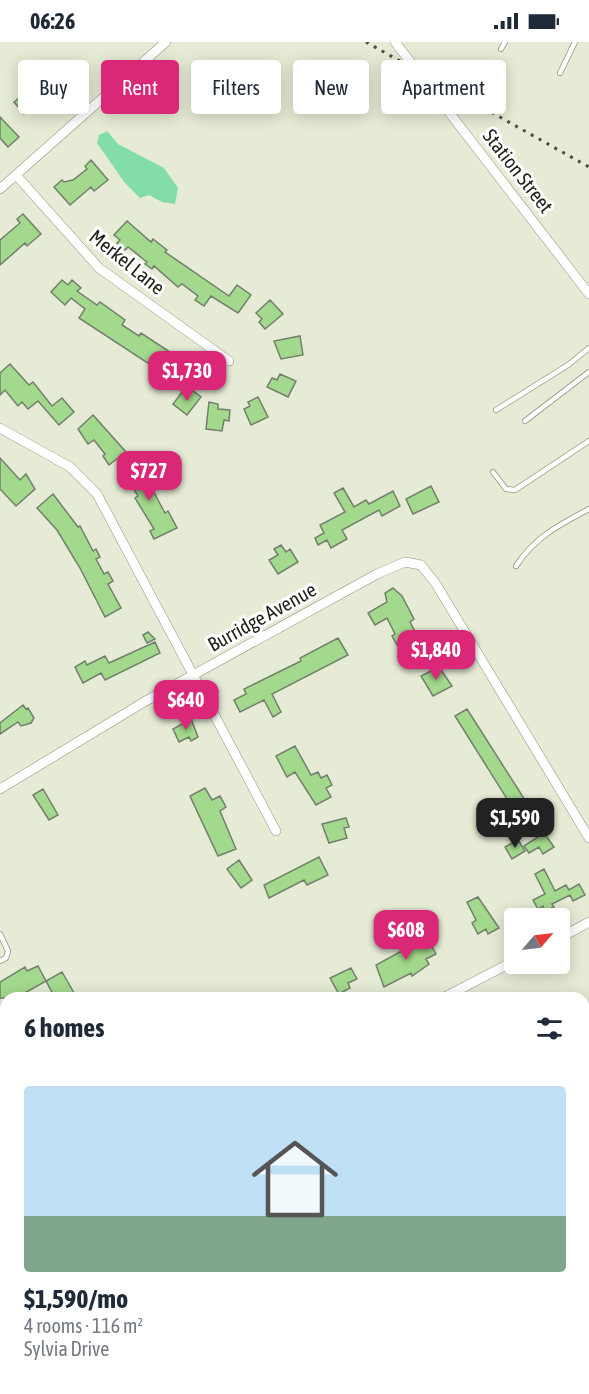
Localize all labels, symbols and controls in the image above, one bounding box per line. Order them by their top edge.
text: 06:26 [30,8,75,34]
chip: Buy [18,60,89,114]
chip: Rent [101,60,179,114]
chip: Filters [191,60,281,114]
chip: New [293,60,369,114]
chip: Apartment [381,60,506,114]
street label: Station Street [479,124,558,217]
street label: Merkel Lane [85,224,169,299]
pin: $1,730 [138,351,236,402]
text: $1,730 [162,359,212,382]
pin: $727 [113,451,185,502]
text: $727 [131,459,167,482]
street label: Burridge Avenue [204,577,320,656]
pin: $1,840 [387,630,485,681]
text: $1,840 [411,638,461,661]
pin: $640 [150,680,222,731]
text: $640 [168,688,204,711]
pin: $1,590 [466,798,564,849]
text: $1,590 [490,806,540,829]
north arrow [504,908,570,974]
map controls [504,908,570,974]
pin: $608 [370,910,442,961]
text: $608 [388,918,424,941]
icon: filters [533,1012,566,1045]
text: 6 homes [24,1013,104,1043]
icon: home [241,1125,349,1233]
text: $1,590/mo [24,1284,128,1314]
text: 4 rooms · 116 m² [24,1314,143,1337]
text: Sylvia Drive [24,1337,109,1360]

